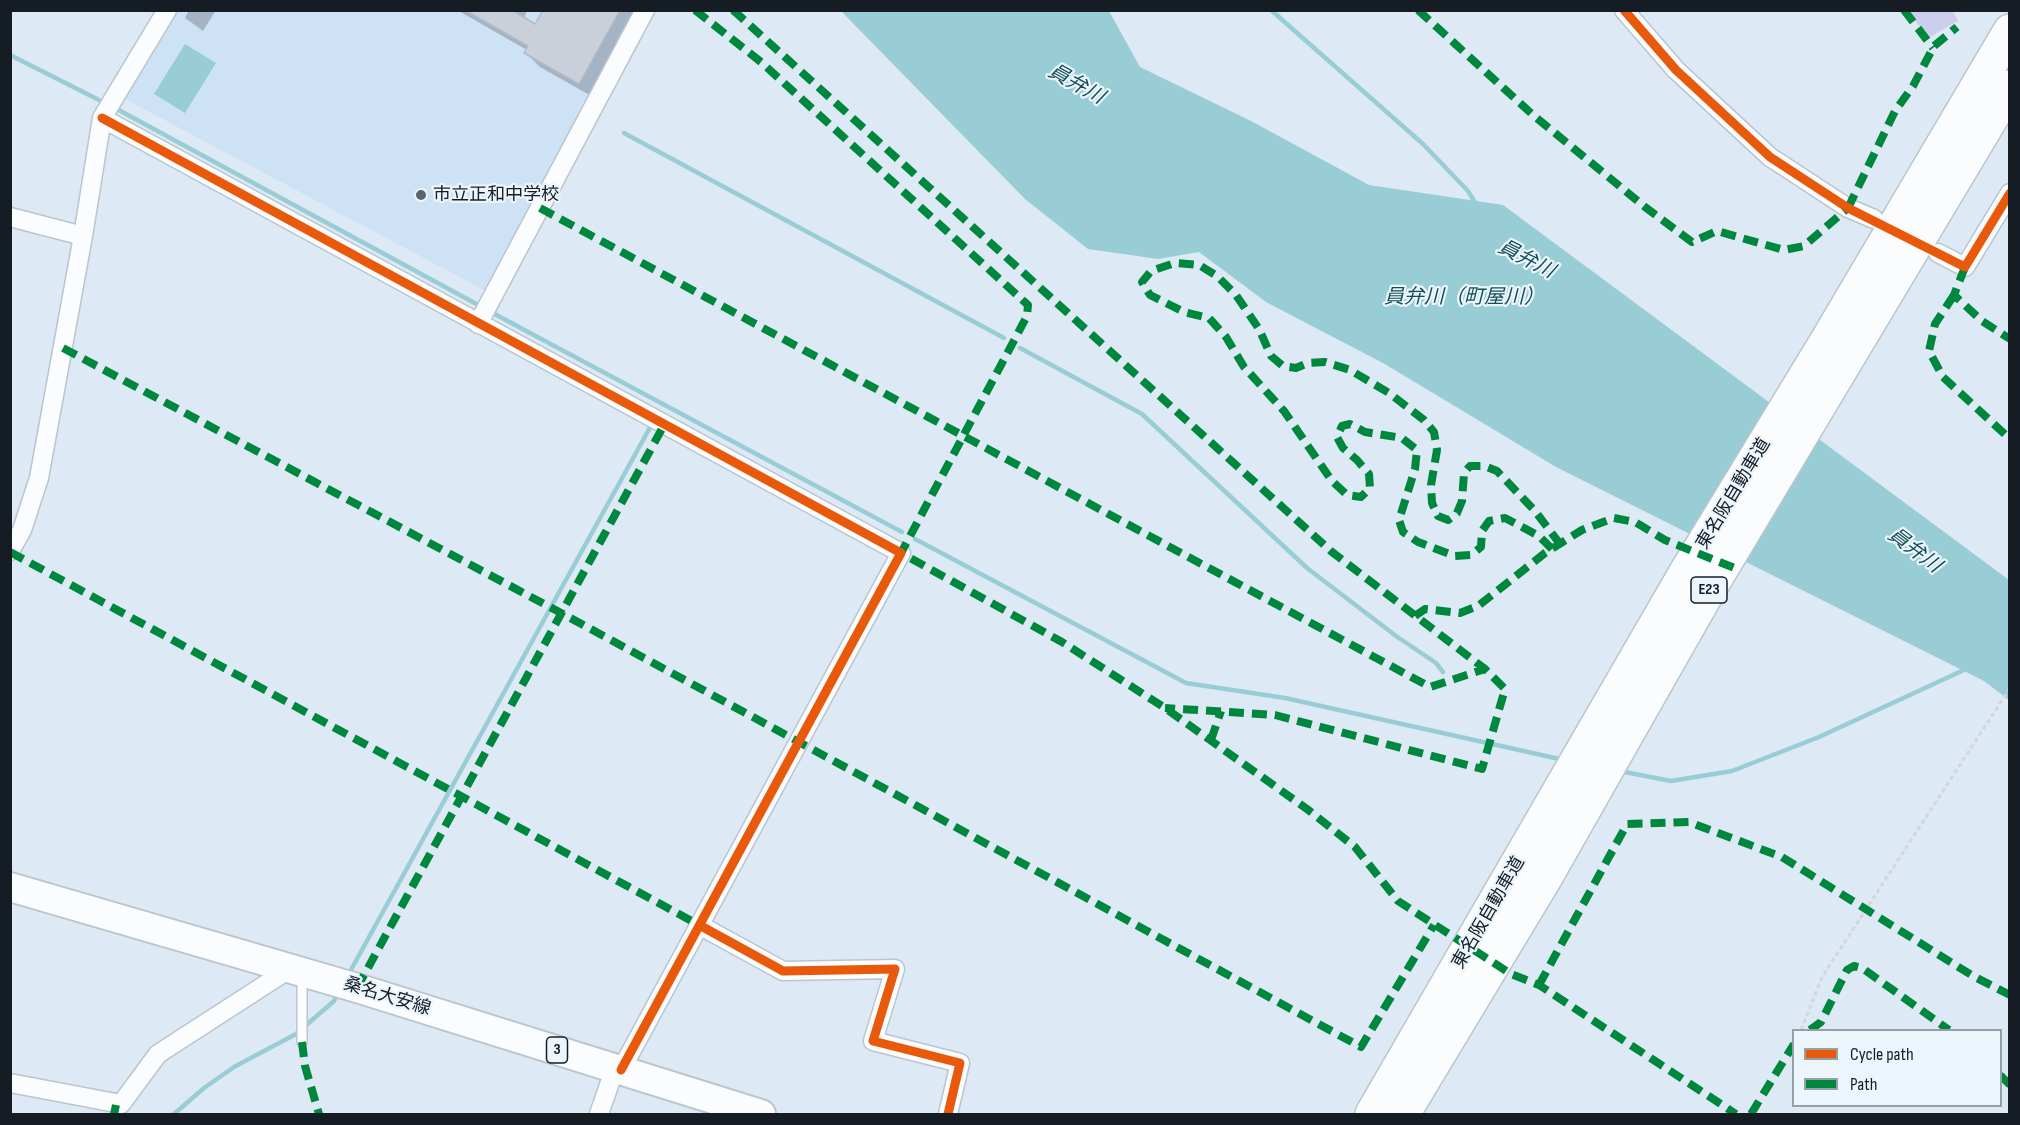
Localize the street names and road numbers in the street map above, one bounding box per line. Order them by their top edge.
street label: 東名阪自動車道 [1692,434,1776,554]
road number: E23 [1691,577,1727,603]
street label: 東名阪自動車道 [1448,853,1530,973]
street label: 桑名大安線 [341,974,433,1020]
road number: 3 [546,1037,568,1063]

